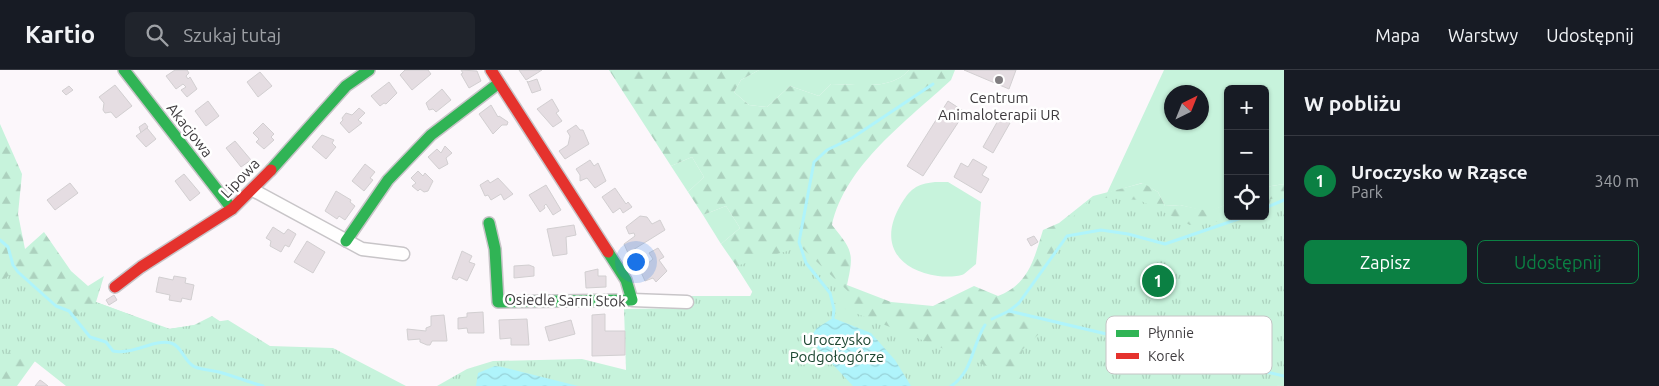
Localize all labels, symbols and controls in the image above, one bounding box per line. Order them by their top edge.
search box [125,12,475,57]
text: Kartio [25,21,95,48]
icon: search [143,21,171,49]
text: Szukaj tutaj [183,24,281,46]
text: Mapa [1375,25,1420,45]
text: Warstwy [1448,25,1518,45]
text: Udostępnij [1546,25,1634,45]
marker: Centrum Animaloterapii UR [993,74,1005,86]
north arrow [1164,85,1209,130]
map controls [1224,85,1269,220]
button: + [1224,85,1269,130]
place label: Centrum Animaloterapii UR [938,89,1060,123]
text: W pobliżu [1304,91,1401,115]
street label: Akacjowa [164,100,216,160]
button: − [1224,130,1269,175]
street label: Lipowa [217,155,263,201]
text: Uroczysko w Rząsce [1351,161,1528,183]
text: 1 [1315,172,1325,190]
text: 340 m [1594,172,1639,190]
button: locate [1224,175,1269,220]
text: Park [1351,183,1383,201]
button: Zapisz [1304,240,1467,284]
button: Udostępnij [1477,240,1639,284]
your location [623,249,649,275]
pin: 1 [1142,262,1174,300]
street label: Osiedle Sarni Stok [504,290,626,310]
legend [1106,316,1272,374]
text: Płynnie [1148,325,1194,341]
park label: Uroczysko Podgołogórze [790,331,884,365]
text: Korek [1148,348,1185,364]

